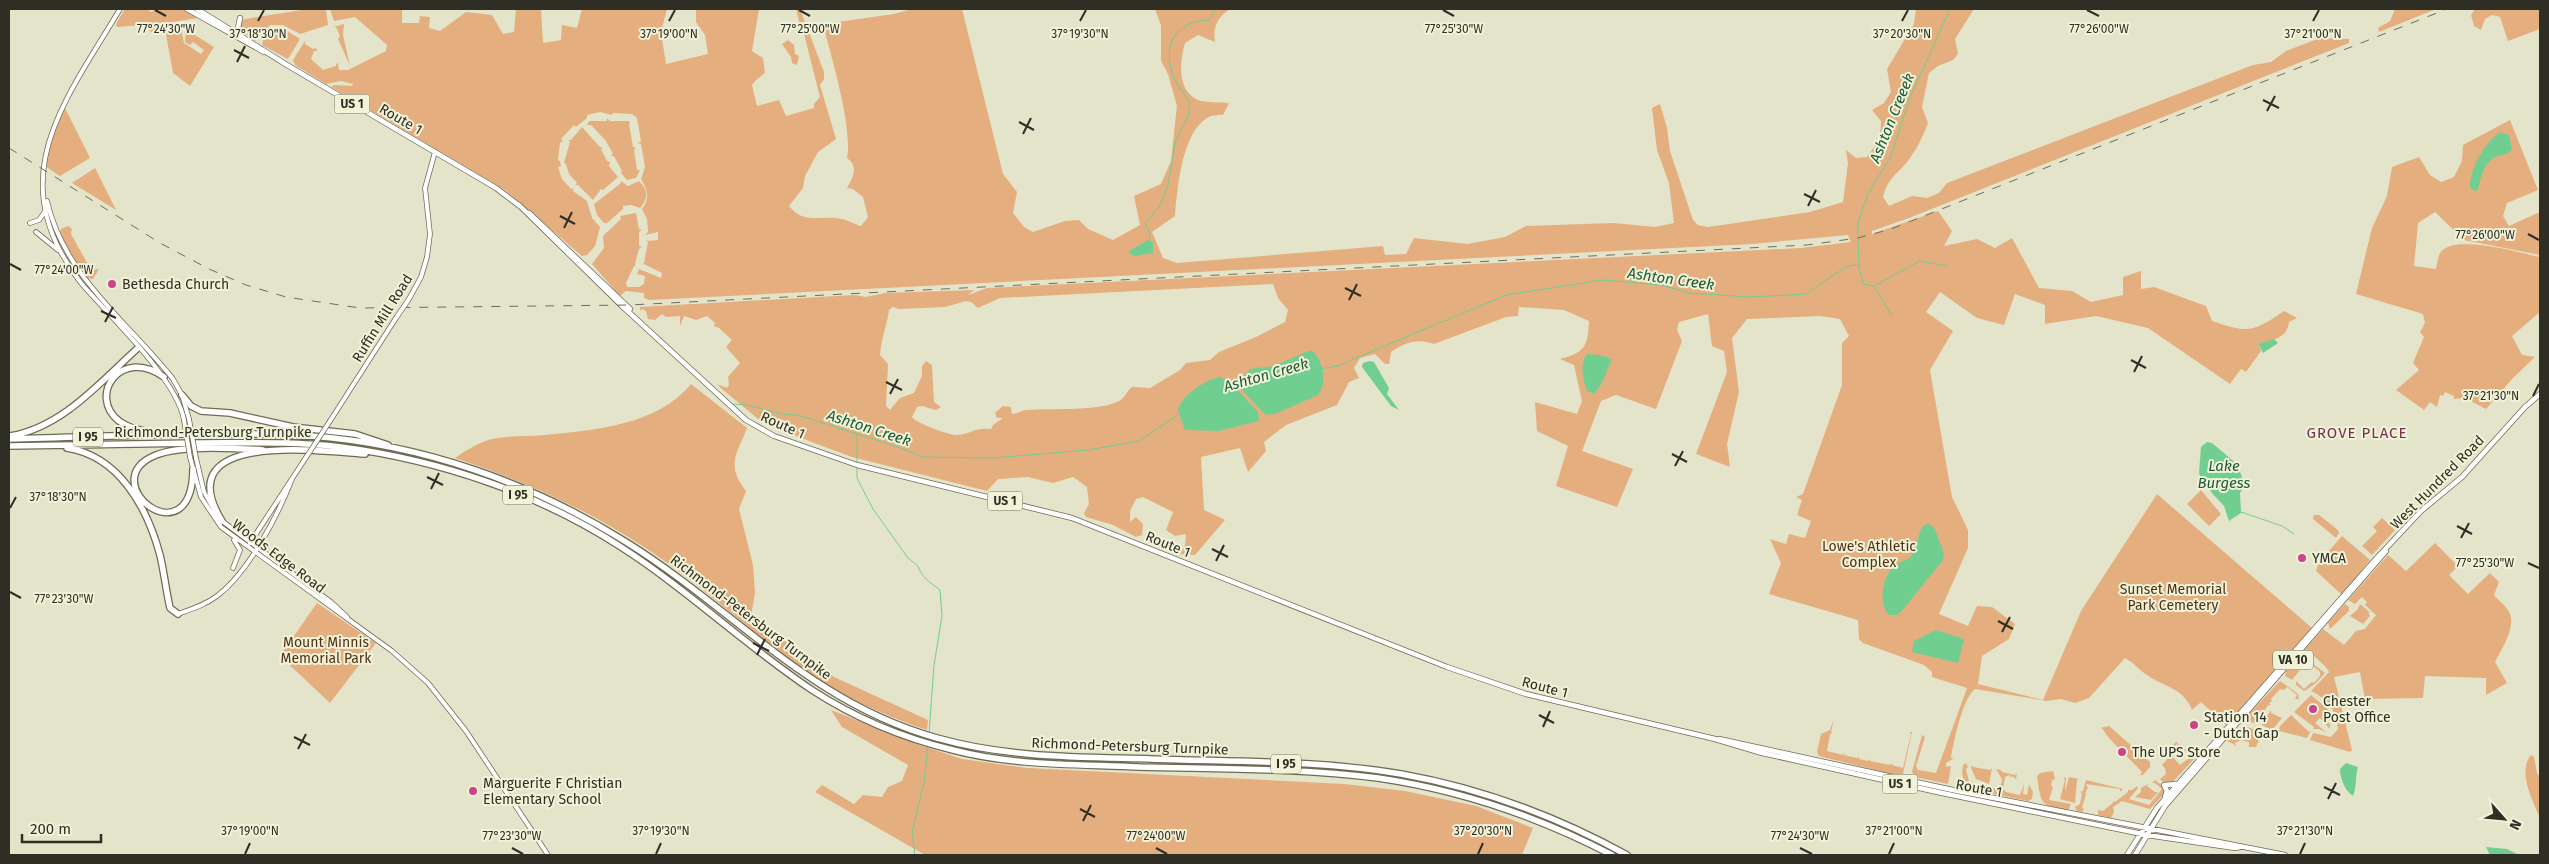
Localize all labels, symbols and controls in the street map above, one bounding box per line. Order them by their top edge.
text: 77°24'30"W [137,22,195,36]
text: 77°25'00"W [780,22,840,36]
text: 77°25'30"W [1425,22,1483,36]
text: 77°26'00"W [2069,22,2129,36]
text: 37°18'30"N [229,27,287,41]
text: 37°19'00"N [640,27,698,41]
text: 37°19'30"N [1051,27,1109,41]
text: 37°20'30"N [1873,27,1931,41]
text: 37°21'00"N [2284,27,2342,41]
water label: Ashton Creeek [1865,71,1918,166]
road number: US 1 [334,95,370,114]
street label: Route 1 [376,100,425,139]
text: 77°26'00"W [2455,228,2515,242]
text: 77°24'00"W [35,263,94,277]
water label: Ashton Creek [1625,264,1716,294]
street label: Ruffin Mill Road [349,271,416,365]
place label: Bethesda Church [122,276,229,293]
marker: Bethesda Church [106,278,118,290]
water label: Ashton Creek [1221,354,1310,396]
text: 37°21'30"N [2463,389,2519,403]
water label: Ashton Creek [824,406,913,450]
street label: Route 1 [758,408,808,443]
street label: Richmond-Petersburg Turnpike [114,424,312,441]
district label: GROVE PLACE [2306,424,2408,442]
road number: I 95 [73,428,103,447]
street label: West Hundred Road [2387,432,2488,533]
water label: Lake Burgess [2197,457,2251,492]
road number: I 95 [503,486,533,504]
text: 37°18'30"N [29,490,87,504]
road number: US 1 [988,492,1022,511]
street label: Woods Edge Road [229,516,329,597]
street label: Route 1 [1143,528,1193,561]
park label: Lowe's Athletic Complex [1822,538,1916,571]
place label: YMCA [2312,550,2346,567]
street label: Richmond-Petersburg Turnpike [667,551,835,684]
marker: YMCA [2296,552,2308,564]
text: 77°25'30"W [2456,556,2514,570]
park label: Sunset Memorial Park Cemetery [2120,581,2226,614]
text: 77°23'30"W [35,592,93,606]
park label: Mount Minnis Memorial Park [281,634,372,667]
road number: VA 10 [2273,650,2313,670]
street label: Route 1 [1520,673,1570,702]
place label: Chester Post Office [2323,693,2391,726]
marker: Chester Post Office [2307,703,2319,715]
place label: Station 14 - Dutch Gap [2204,709,2279,742]
marker: Station 14 - Dutch Gap [2188,719,2200,731]
street label: Richmond-Petersburg Turnpike [1031,735,1229,758]
place label: The UPS Store [2132,744,2221,761]
marker: The UPS Store [2116,746,2128,758]
road number: I 95 [1271,754,1301,774]
road number: US 1 [1882,774,1918,794]
place label: Marguerite F Christian Elementary School [483,775,622,808]
street label: Route 1 [1954,776,2003,801]
marker: Marguerite F Christian Elementary School [467,785,479,797]
north arrow [2479,794,2529,844]
scale bar [22,812,101,844]
text: N [2505,817,2525,833]
text: 200 m [30,820,71,838]
text: 37°19'00"N [221,824,279,838]
text: 37°19'30"N [632,824,690,838]
text: 37°20'30"N [1454,824,1512,838]
text: 37°21'00"N [1865,824,1923,838]
text: 37°21'30"N [2277,824,2333,838]
text: 77°23'30"W [483,829,541,843]
text: 77°24'00"W [1127,829,1186,843]
text: 77°24'30"W [1771,829,1829,843]

